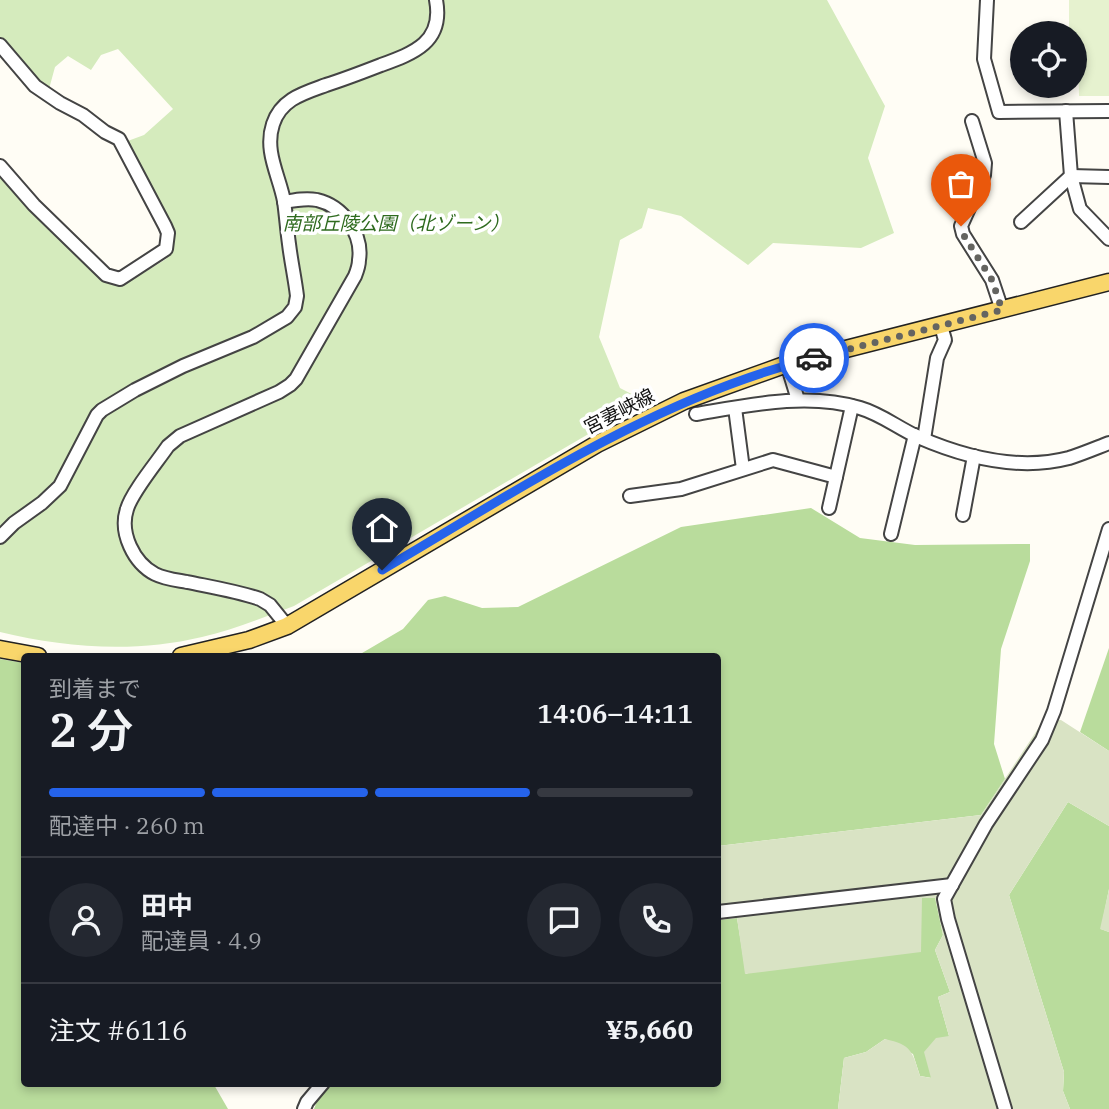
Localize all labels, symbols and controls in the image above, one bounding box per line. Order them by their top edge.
map controls [1010,21,1087,98]
button: locate [1010,21,1087,98]
pin [931,154,991,226]
icon: bag [942,165,980,203]
park label: 南部丘陵公園（北ゾーン） [282,211,510,235]
courier [779,323,849,393]
icon: car [795,339,833,377]
street label: 宮妻峡線 [580,383,658,439]
pin [352,498,412,570]
icon: home [363,509,401,547]
text: 到着まで [49,673,141,703]
text: 14:06–14:11 [537,696,693,730]
text: 2 分 [49,700,133,760]
text: 配達中 · 260 m [49,810,205,840]
button: person [49,883,123,957]
button: chat [527,883,601,957]
button: phone [619,883,693,957]
text: 田中 [141,888,193,922]
text: 配達員 · 4.9 [141,925,262,955]
text: ¥5,660 [606,1012,693,1046]
text: 注文 #6116 [49,1013,188,1047]

